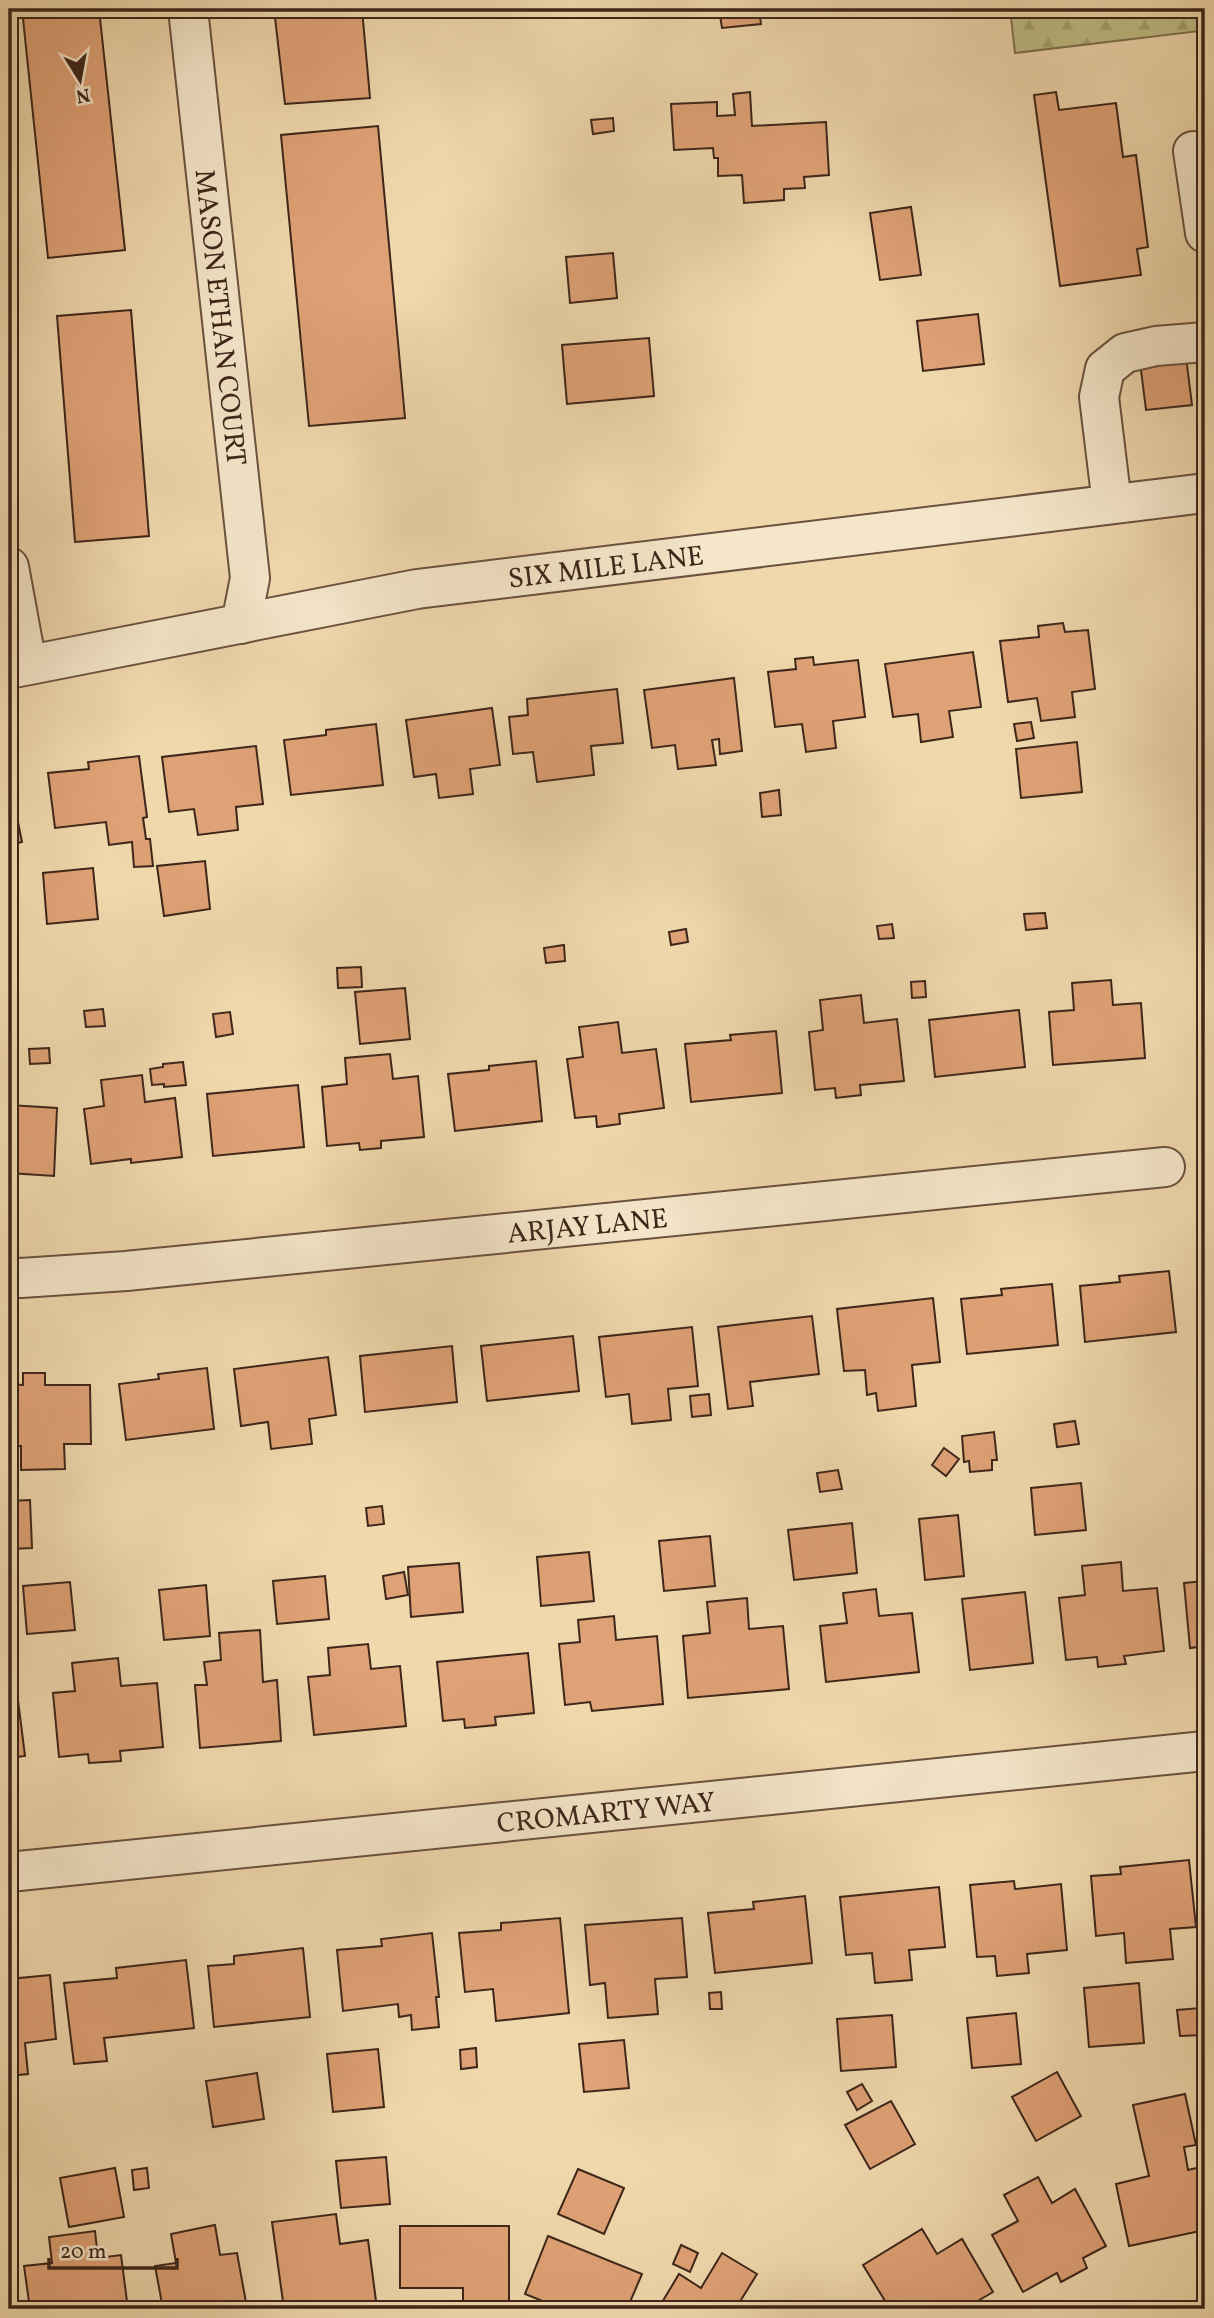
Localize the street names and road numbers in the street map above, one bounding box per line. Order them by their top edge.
street label: MASON ETHAN COURT [184,167,255,468]
street label: SIX MILE LANE [506,537,706,600]
street label: ARJAY LANE [506,1200,670,1255]
street label: CROMARTY WAY [495,1784,717,1845]

